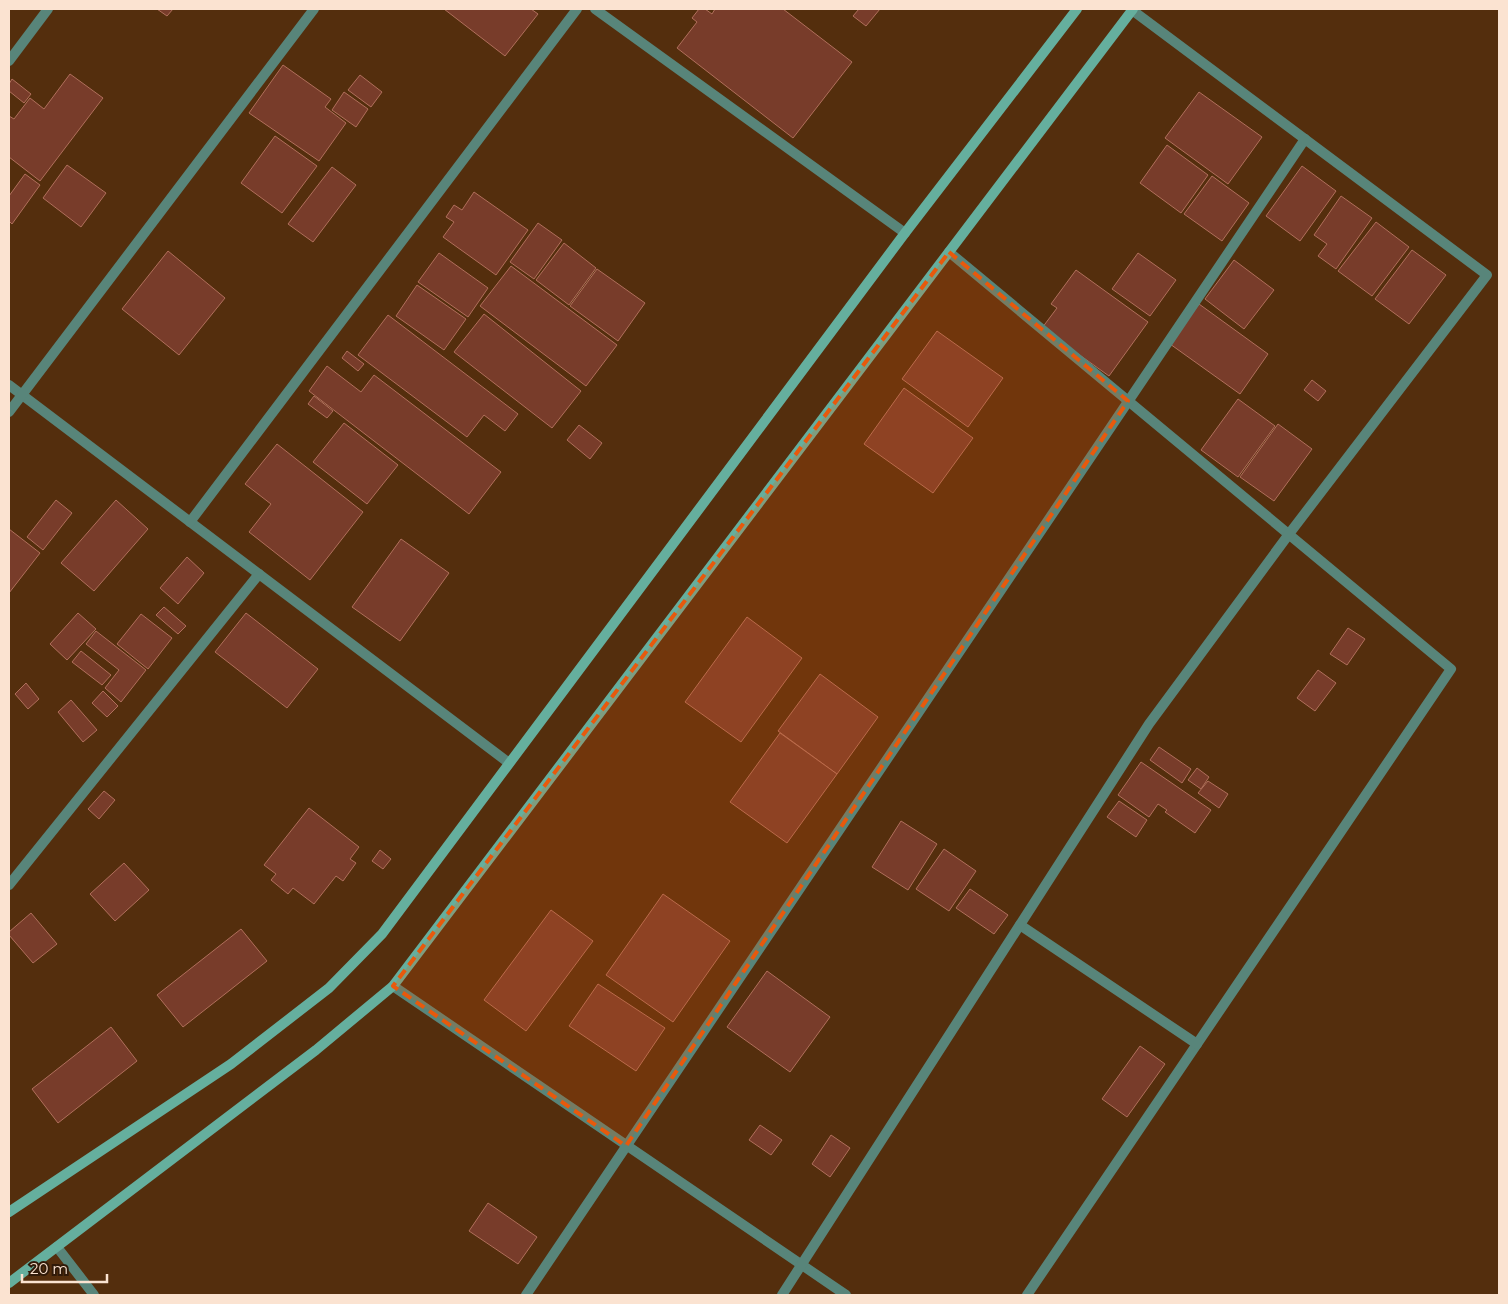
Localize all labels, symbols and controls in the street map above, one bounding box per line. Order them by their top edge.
scale bar [22,1252,108,1284]
text: 20 m [30,1259,68,1278]

